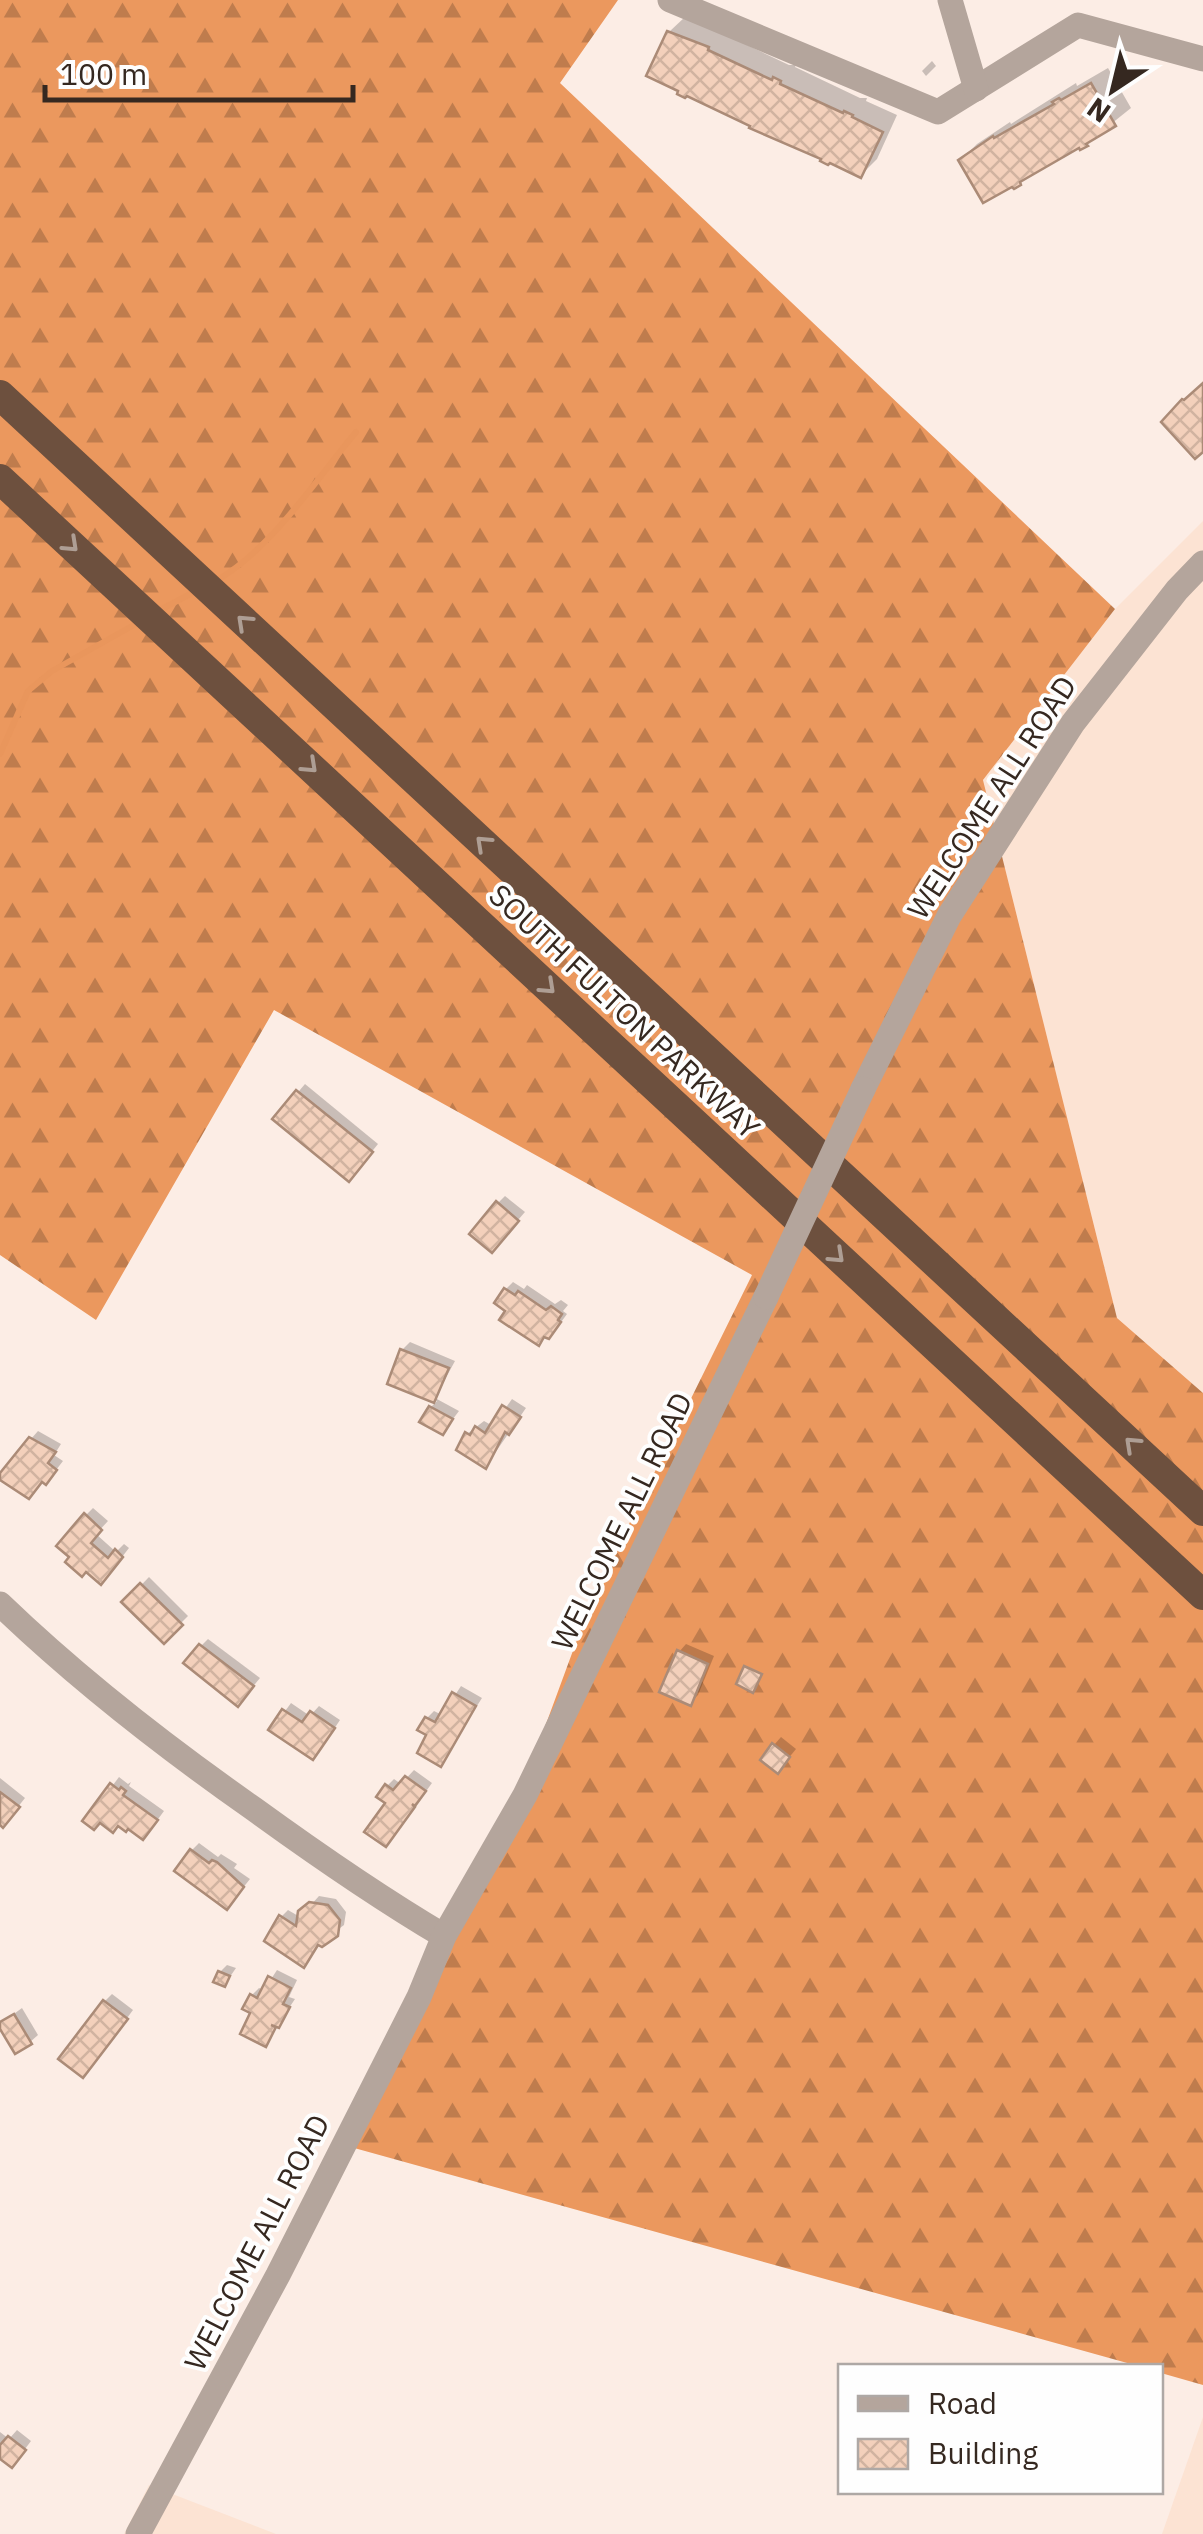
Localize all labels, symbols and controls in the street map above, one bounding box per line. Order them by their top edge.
scale bar [45,40,352,102]
north arrow [1063,40,1163,140]
text: 100 m [60,54,147,93]
text: N [1079,90,1117,132]
one-way arrow [60,533,78,551]
one-way arrow [237,616,256,634]
street label: WELCOME ALL ROAD [898,668,1084,926]
one-way arrow [298,754,316,772]
one-way arrow [476,837,494,855]
street label: SOUTH FULTON PARKWAY [481,875,769,1147]
one-way arrow [536,975,555,993]
one-way arrow [826,1244,844,1262]
street label: WELCOME ALL ROAD [542,1386,700,1656]
one-way arrow [1125,1438,1143,1456]
street label: WELCOME ALL ROAD [175,2107,337,2377]
legend [838,2364,1163,2494]
text: Road [928,2383,997,2422]
text: Building [928,2433,1038,2472]

